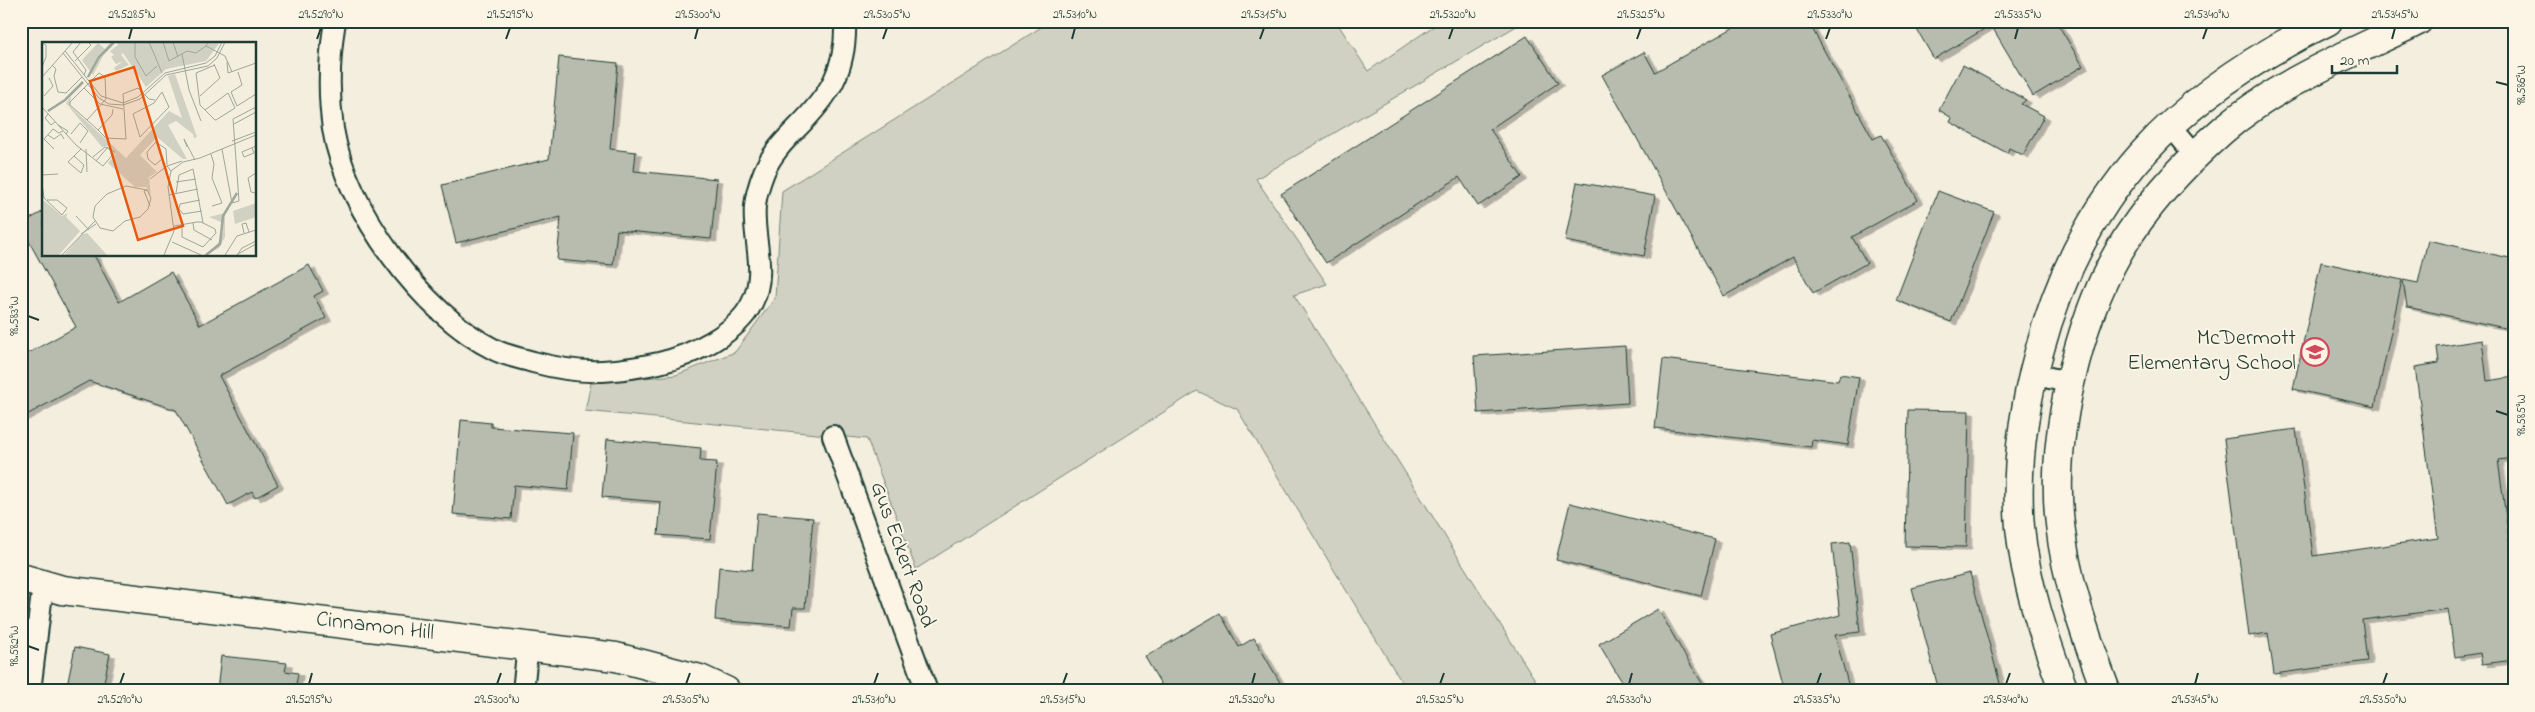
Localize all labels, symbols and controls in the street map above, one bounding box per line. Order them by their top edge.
text: 29.5285°N [108,6,156,24]
text: 29.5290°N [299,6,343,24]
text: 29.5295°N [487,6,533,24]
text: 29.5300°N [675,6,721,24]
text: 29.5305°N [863,6,911,24]
text: 29.5310°N [1053,6,1097,24]
text: 29.5315°N [1241,6,1287,24]
text: 29.5320°N [1430,6,1476,24]
text: 29.5325°N [1617,6,1665,24]
text: 29.5330°N [1807,6,1853,24]
text: 29.5335°N [1995,6,2041,24]
text: 29.5340°N [2184,6,2230,24]
text: 29.5345°N [2372,6,2418,24]
inset map [42,42,256,256]
scale bar [2332,42,2398,74]
text: 20 m [2340,50,2370,72]
text: 98.586°W [2513,65,2531,105]
text: 98.583°W [6,296,24,336]
place label: McDermott Elementary School [2127,323,2297,381]
school or university icon: McDermott Elementary School [2300,337,2330,367]
text: 98.585°W [2513,394,2531,436]
street label: Gus Eckert Road [861,478,943,632]
street label: Cinnamon Hill [314,604,436,650]
text: 98.582°W [6,626,24,666]
text: 29.5290°N [98,691,142,709]
text: 29.5295°N [286,691,332,709]
text: 29.5300°N [474,691,520,709]
text: 29.5305°N [662,691,710,709]
text: 29.5310°N [852,691,896,709]
text: 29.5315°N [1040,691,1086,709]
text: 29.5320°N [1229,691,1275,709]
text: 29.5325°N [1416,691,1464,709]
text: 29.5330°N [1606,691,1652,709]
text: 29.5335°N [1794,691,1840,709]
text: 29.5340°N [1983,691,2029,709]
text: 29.5345°N [2172,691,2218,709]
text: 29.5350°N [2359,691,2407,709]

